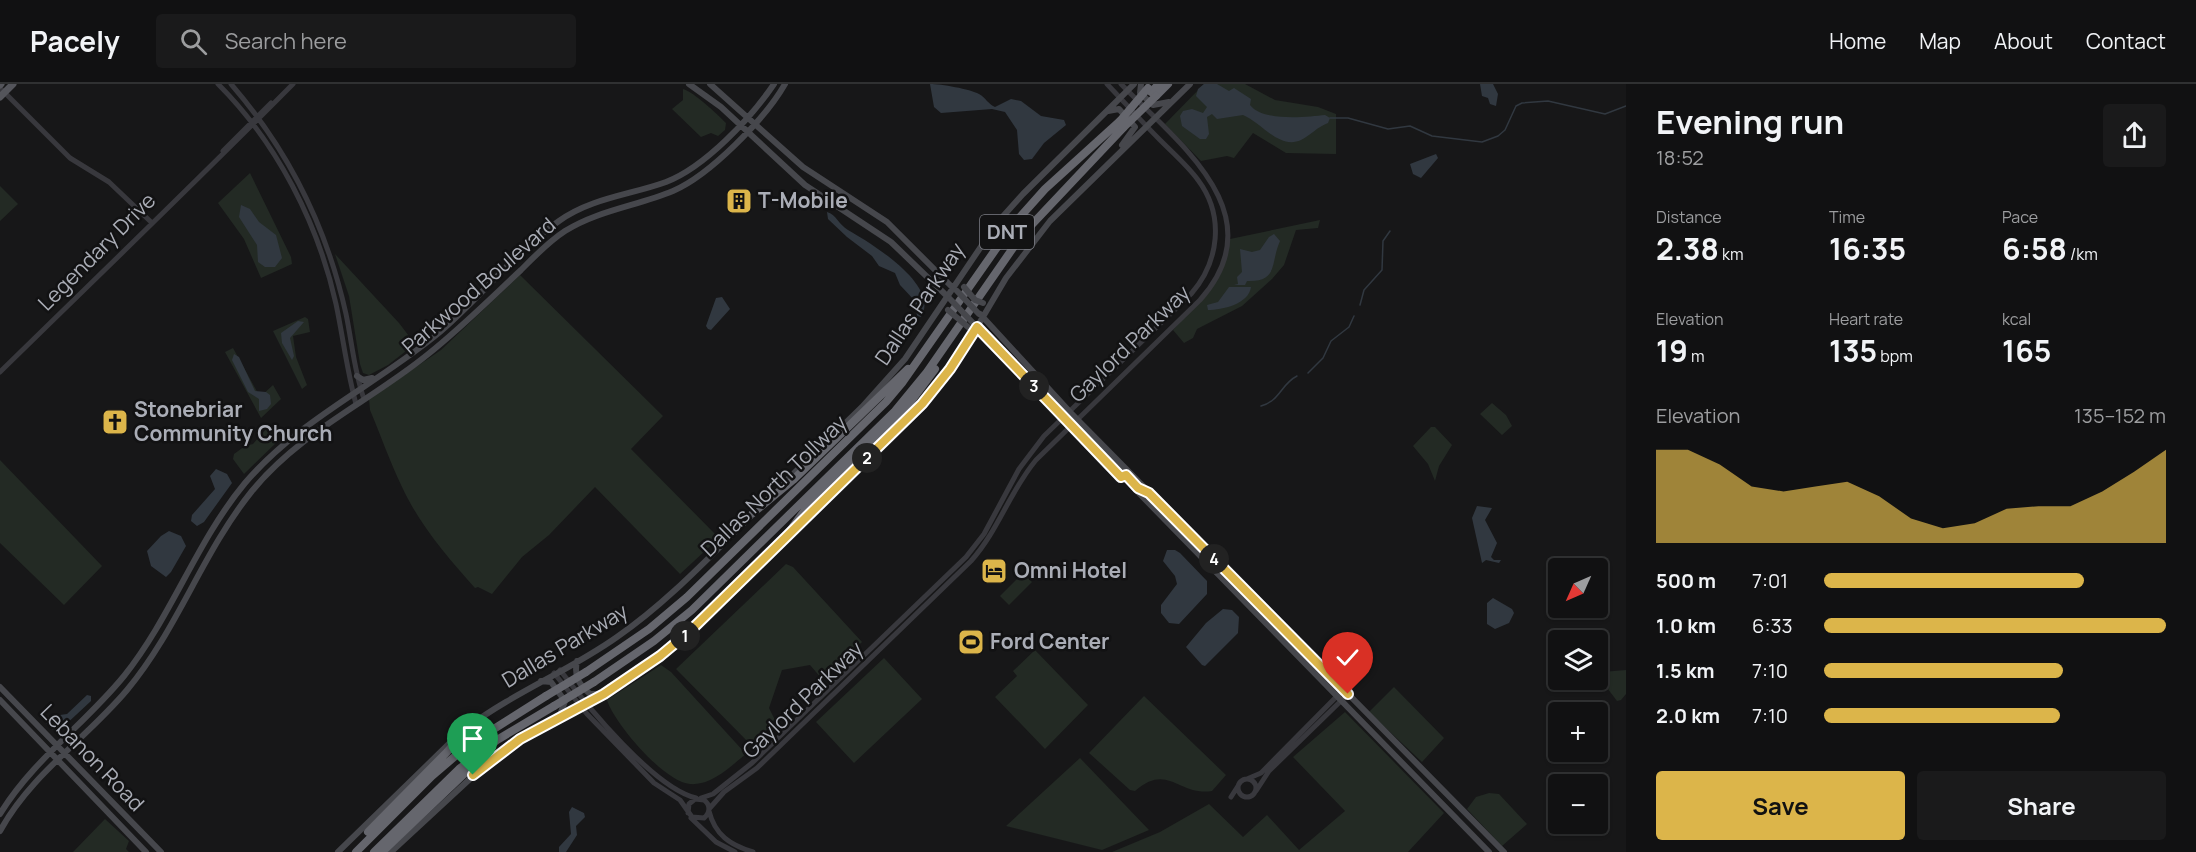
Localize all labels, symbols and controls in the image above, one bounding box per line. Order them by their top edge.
search box [156,14,576,68]
text: Pacely [30,22,120,60]
icon: search [177,25,210,58]
text: Search here [225,26,347,56]
text: Home [1829,27,1886,55]
text: Map [1919,27,1961,55]
text: About [1994,27,2053,55]
text: Contact [2086,27,2166,55]
text: Evening run [1656,99,1844,144]
button: share [2103,104,2166,167]
text: 18:52 [1656,144,1704,171]
street label: Legendary Drive [31,186,161,316]
building icon: T-Mobile [724,186,754,216]
place label: T-Mobile [758,186,848,214]
text: Distance [1656,206,1722,228]
text: Time [1829,206,1865,228]
text: Pace [2002,206,2038,228]
street label: Parkwood Boulevard [396,211,561,360]
road number: DNT [980,215,1034,249]
text: 2.38 [1656,228,1719,269]
text: 16:35 [1829,228,1906,269]
text: 6:58 [2002,228,2067,269]
street label: Dallas Parkway [868,237,970,370]
text: km [1719,243,1744,265]
text: /km [2067,243,2098,265]
street label: Gaylord Parkway [1063,278,1196,408]
text: Elevation [1656,308,1724,330]
text: Heart rate [1829,308,1903,330]
text: kcal [2002,308,2031,330]
text: 19 [1656,330,1688,371]
text: 135 [1829,330,1877,371]
text: 165 [2002,330,2051,371]
text: m [1688,345,1705,367]
text: bpm [1877,345,1913,367]
pin: 3 [1019,371,1049,401]
text: 3 [1029,375,1039,397]
place label: Stonebriar Community Church [134,395,332,447]
text: Elevation [1656,402,1740,429]
text: 135–152 m [2074,402,2166,429]
church icon: Stonebriar Community Church [100,407,130,437]
street label: Dallas North Tollway [694,408,852,562]
pin: 2 [852,443,882,473]
text: 2 [862,447,872,469]
pin: 4 [1199,544,1229,574]
text: 4 [1209,548,1219,570]
hotel icon: Omni Hotel [979,556,1009,586]
place label: Omni Hotel [1014,556,1127,584]
north arrow [1548,558,1608,618]
map controls [1548,558,1608,834]
text: 500 m [1656,567,1716,594]
text: 7:01 [1752,567,1788,594]
street label: Dallas Parkway [496,597,633,694]
text: 1.0 km [1656,612,1716,639]
text: 6:33 [1752,612,1793,639]
pin: 1 [670,621,700,651]
text: 1 [681,625,689,647]
sports icon: Ford Center [956,627,986,657]
place label: Ford Center [990,627,1110,655]
button: layers [1548,630,1608,690]
pin [1322,632,1373,694]
street label: Gaylord Parkway [736,634,869,764]
icon: check [1331,641,1364,674]
text: 1.5 km [1656,657,1715,684]
text: 7:10 [1752,657,1788,684]
street label: Lebanon Road [35,698,151,817]
button: + [1548,702,1608,762]
text: 2.0 km [1656,702,1720,729]
text: 7:10 [1752,702,1788,729]
pin [447,713,498,775]
icon: arrive [456,722,489,755]
button: Save [1656,771,1905,840]
button: Share [1917,771,2166,840]
button: − [1548,774,1608,834]

